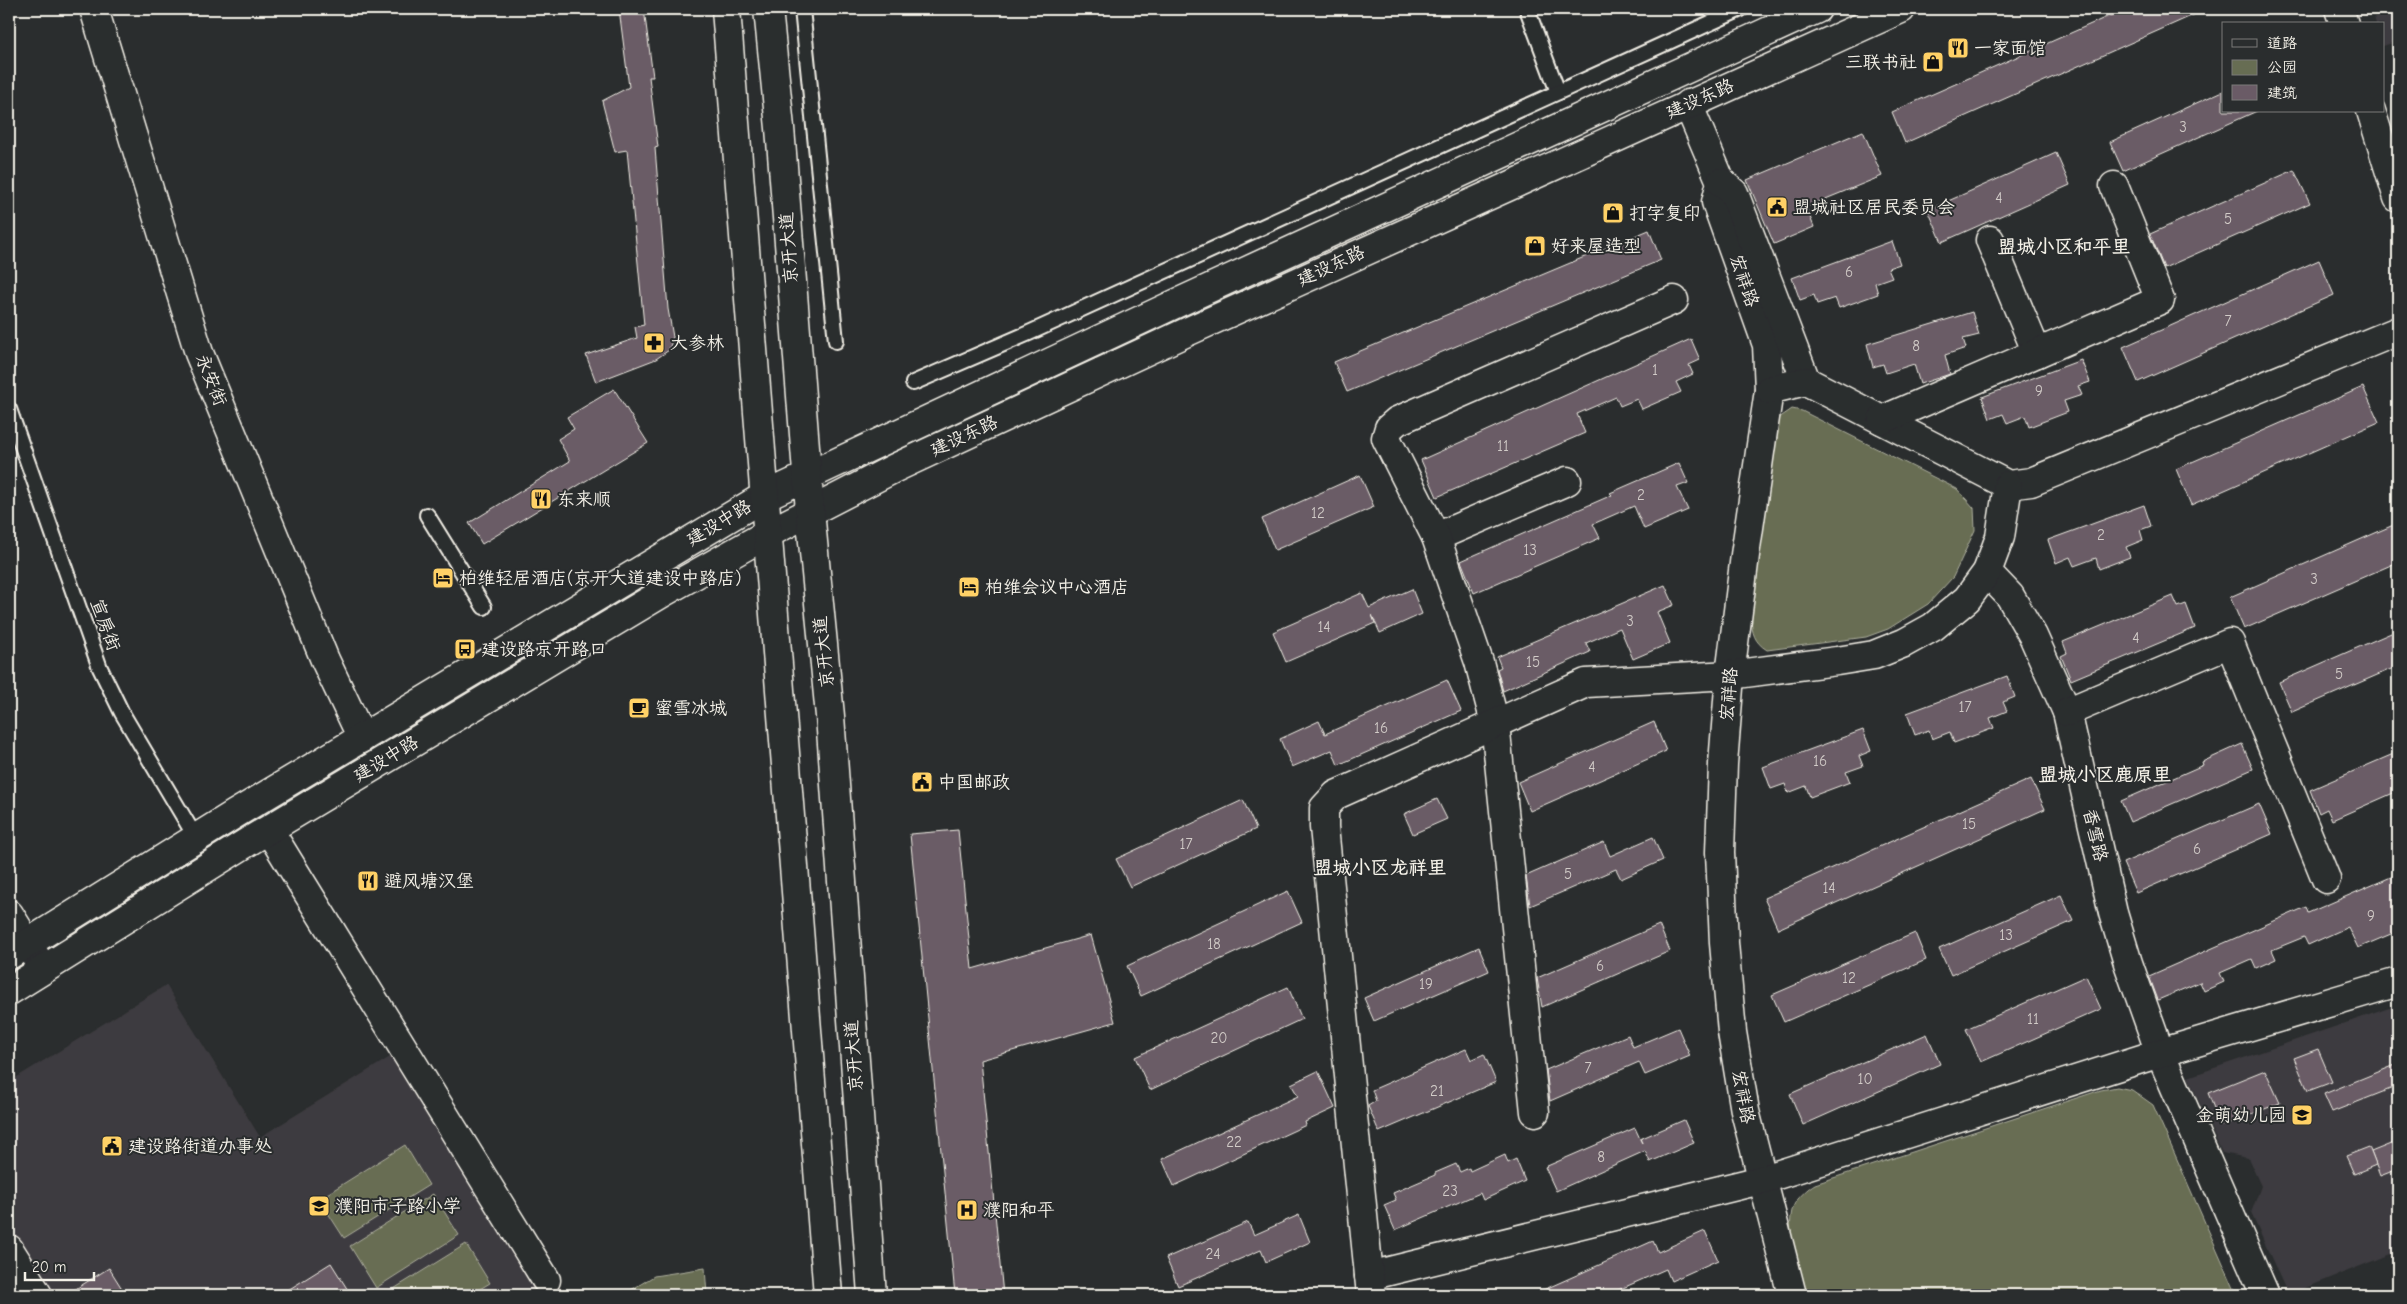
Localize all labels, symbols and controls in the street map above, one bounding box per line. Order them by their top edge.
legend [2222,22,2384,112]
text: 道路 [2267,34,2297,52]
restaurant icon: 一家面馆 [1946,36,1970,60]
place label: 一家面馆 [1974,38,2046,59]
shop icon: 三联书社 [1921,50,1945,74]
place label: 三联书社 [1845,52,1917,73]
text: 公园 [2267,58,2297,76]
street label: 建设东路 [1663,75,1737,123]
text: 建筑 [2267,84,2297,102]
house number: 3 [2179,118,2187,136]
house number: 4 [1995,189,2003,207]
public building icon: 盟城社区居民委员会 [1765,195,1789,219]
place label: 盟城社区居民委员会 [1793,197,1955,218]
shop icon: 打字复印 [1601,201,1625,225]
place label: 打字复印 [1629,203,1701,224]
house number: 5 [2224,210,2232,228]
street label: 京开大道 [776,211,802,285]
shop icon: 好来屋造型 [1523,234,1547,258]
place label: 好来屋造型 [1551,236,1641,257]
district label: 盟城小区和平里 [1997,236,2131,258]
street label: 建设东路 [1294,241,1368,291]
street label: 宏祥路 [1725,252,1763,310]
house number: 6 [1845,263,1853,281]
house number: 7 [2224,312,2232,330]
pharmacy icon: 大参林 [642,331,666,355]
place label: 大参林 [670,333,724,354]
house number: 8 [1912,337,1920,355]
street label: 永安街 [191,351,231,409]
house number: 1 [1652,361,1658,379]
house number: 9 [2035,382,2043,400]
street label: 建设东路 [927,411,1001,461]
house number: 11 [1497,437,1509,455]
house number: 2 [1637,486,1645,504]
restaurant icon: 东来顺 [529,487,553,511]
place label: 东来顺 [557,489,611,510]
street label: 建设中路 [683,495,755,551]
house number: 12 [1311,504,1325,522]
house number: 2 [2097,526,2105,544]
house number: 13 [1523,541,1537,559]
hotel icon: 柏维轻居酒店(京开大道建设中路店) [431,566,455,590]
place label: 柏维轻居酒店(京开大道建设中路店) [459,568,741,589]
house number: 3 [2310,570,2318,588]
hotel icon: 柏维会议中心酒店 [957,575,981,599]
place label: 柏维会议中心酒店 [985,577,1129,598]
street label: 宣房街 [86,596,124,654]
house number: 3 [1626,612,1634,630]
street label: 京开大道 [810,615,838,689]
house number: 14 [1317,618,1331,636]
house number: 4 [2132,629,2140,647]
bus stop icon: 建设路京开路口 [453,637,477,661]
place label: 建设路京开路口 [481,639,607,660]
house number: 15 [1526,653,1540,671]
house number: 5 [2335,665,2343,683]
street label: 宏祥路 [1716,666,1742,722]
cafe icon: 蜜雪冰城 [627,696,651,720]
place label: 蜜雪冰城 [655,698,727,719]
house number: 17 [1958,698,1972,716]
house number: 16 [1374,719,1388,737]
street label: 建设中路 [350,731,422,787]
house number: 16 [1813,752,1827,770]
house number: 4 [1588,758,1596,776]
district label: 盟城小区鹿原里 [2038,764,2172,786]
public building icon: 中国邮政 [910,770,934,794]
place label: 中国邮政 [938,772,1010,793]
street label: 香雪路 [2079,806,2111,864]
house number: 15 [1962,815,1976,833]
house number: 17 [1179,835,1193,853]
house number: 6 [2193,840,2201,858]
district label: 盟城小区龙祥里 [1313,857,1447,879]
house number: 5 [1564,865,1572,883]
restaurant icon: 避风塘汉堡 [356,869,380,893]
place label: 避风塘汉堡 [384,871,474,892]
house number: 14 [1822,879,1836,897]
house number: 9 [2367,907,2375,925]
house number: 13 [1999,926,2013,944]
house number: 18 [1207,935,1221,953]
house number: 6 [1596,957,1604,975]
house number: 12 [1842,969,1856,987]
house number: 19 [1419,975,1433,993]
house number: 11 [2027,1010,2039,1028]
street label: 京开大道 [841,1019,867,1093]
house number: 20 [1211,1029,1227,1047]
house number: 7 [1584,1059,1592,1077]
street label: 宏祥路 [1728,1068,1758,1126]
house number: 10 [1857,1070,1873,1088]
house number: 21 [1430,1082,1444,1100]
school or university icon: 金萌幼儿园 [2290,1103,2314,1127]
place label: 金萌幼儿园 [2196,1105,2286,1126]
house number: 22 [1226,1133,1242,1151]
public building icon: 建设路街道办事处 [100,1134,124,1158]
place label: 建设路街道办事处 [128,1136,272,1157]
house number: 8 [1597,1148,1605,1166]
house number: 23 [1442,1182,1458,1200]
school or university icon: 濮阳市子路小学 [307,1194,331,1218]
place label: 濮阳市子路小学 [335,1196,461,1217]
hospital icon: 濮阳和平 [955,1198,979,1222]
place label: 濮阳和平 [983,1200,1055,1221]
house number: 24 [1205,1245,1221,1263]
scale bar [25,1249,94,1281]
text: 20 m [32,1258,66,1276]

